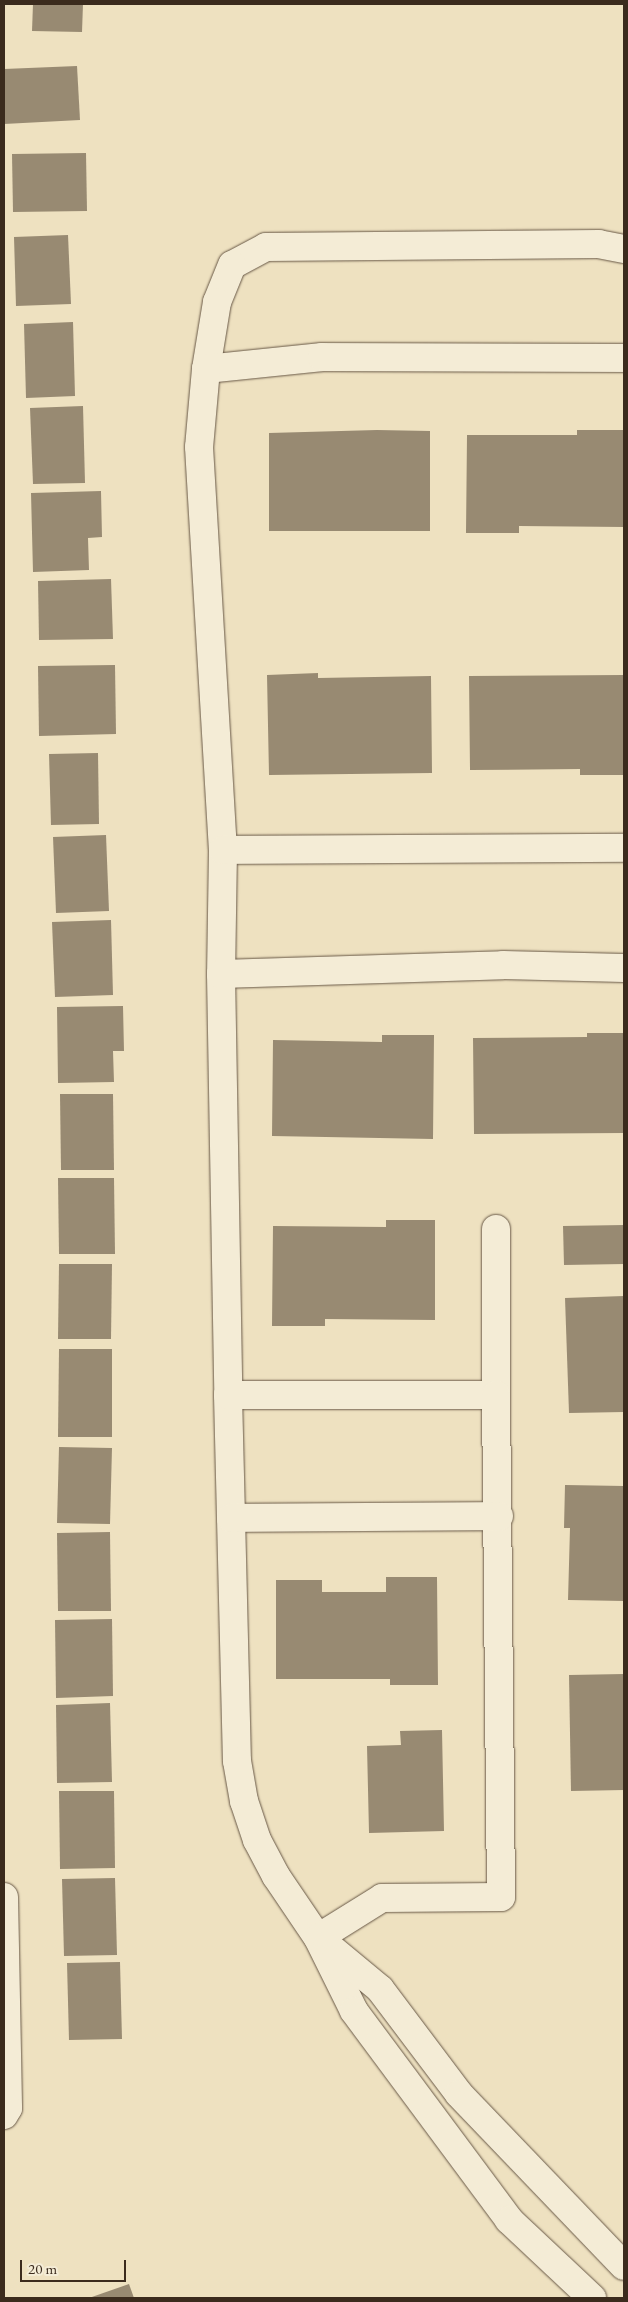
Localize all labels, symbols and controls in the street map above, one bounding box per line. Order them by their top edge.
scale bar [22,2250,129,2282]
text: 20 m [28,2259,57,2278]

